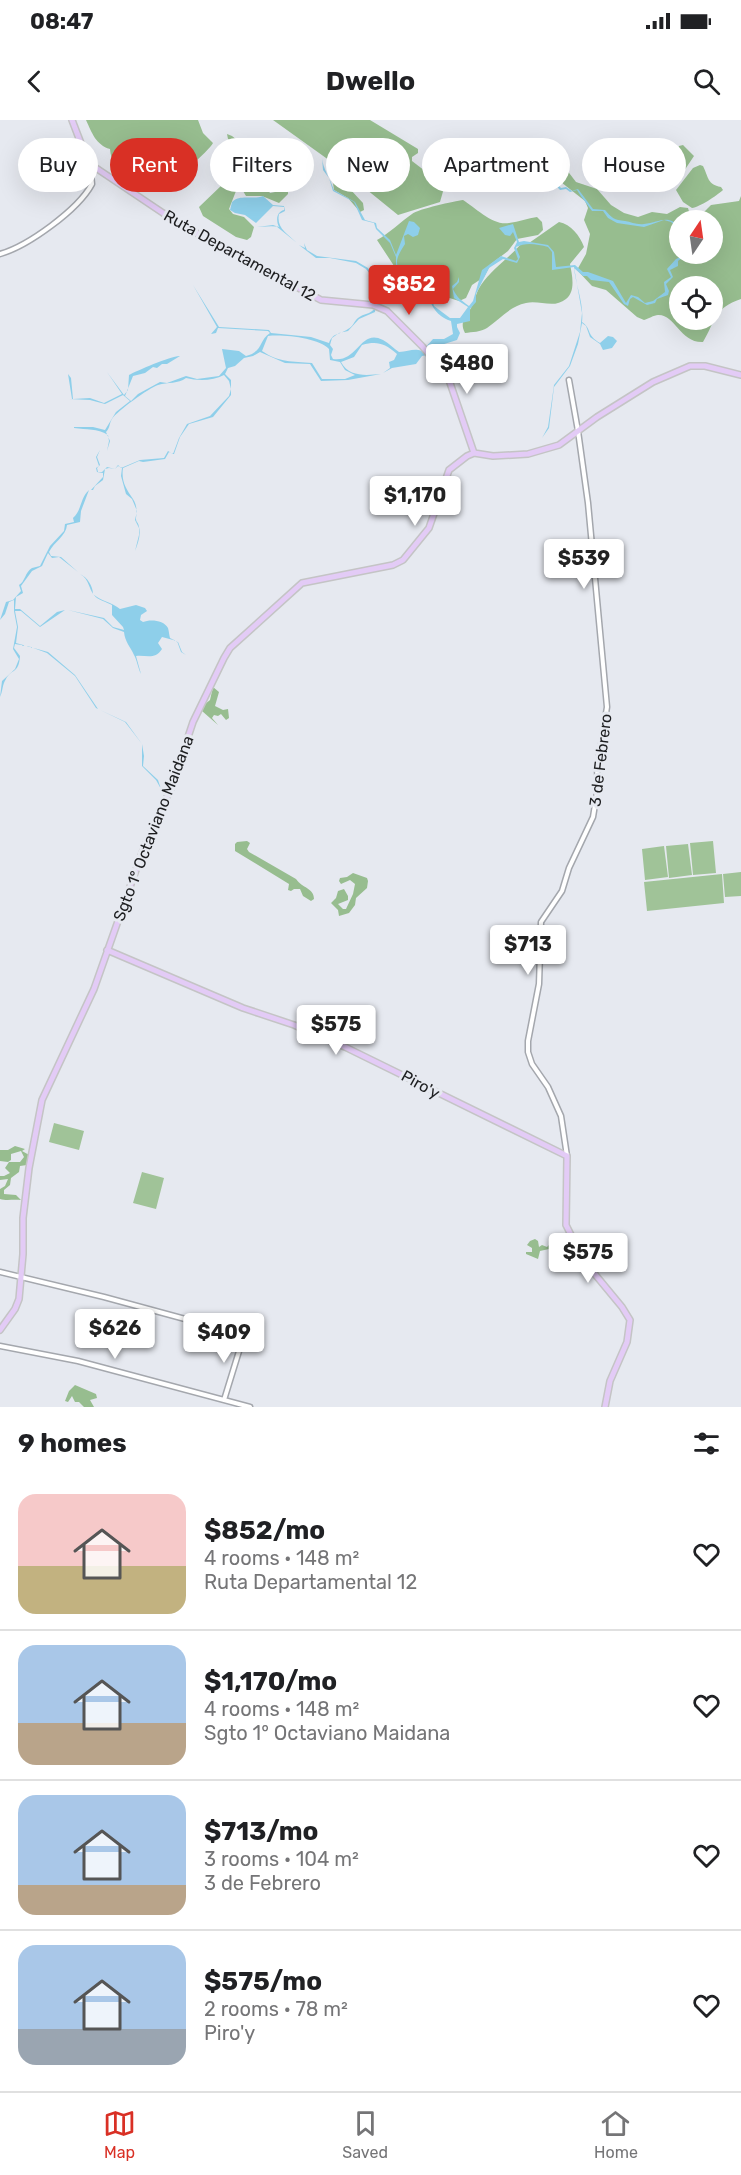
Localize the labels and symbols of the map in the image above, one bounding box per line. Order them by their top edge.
street label: Ruta Departamental 12 [161,206,319,305]
north arrow [669,210,723,264]
pin: $852 [373,265,445,316]
pin: $480 [431,344,503,395]
pin: $1,170 [366,476,464,527]
pin: $539 [548,539,620,590]
street label: 3 de Febrero [585,712,616,808]
street label: Sgto 1° Octaviano Maidana [109,733,198,924]
pin: $713 [492,925,564,976]
pin: $575 [300,1005,372,1056]
street label: Piro'y [398,1066,443,1103]
pin: $575 [552,1233,624,1284]
pin: $626 [79,1309,151,1360]
pin: $409 [188,1313,260,1364]

